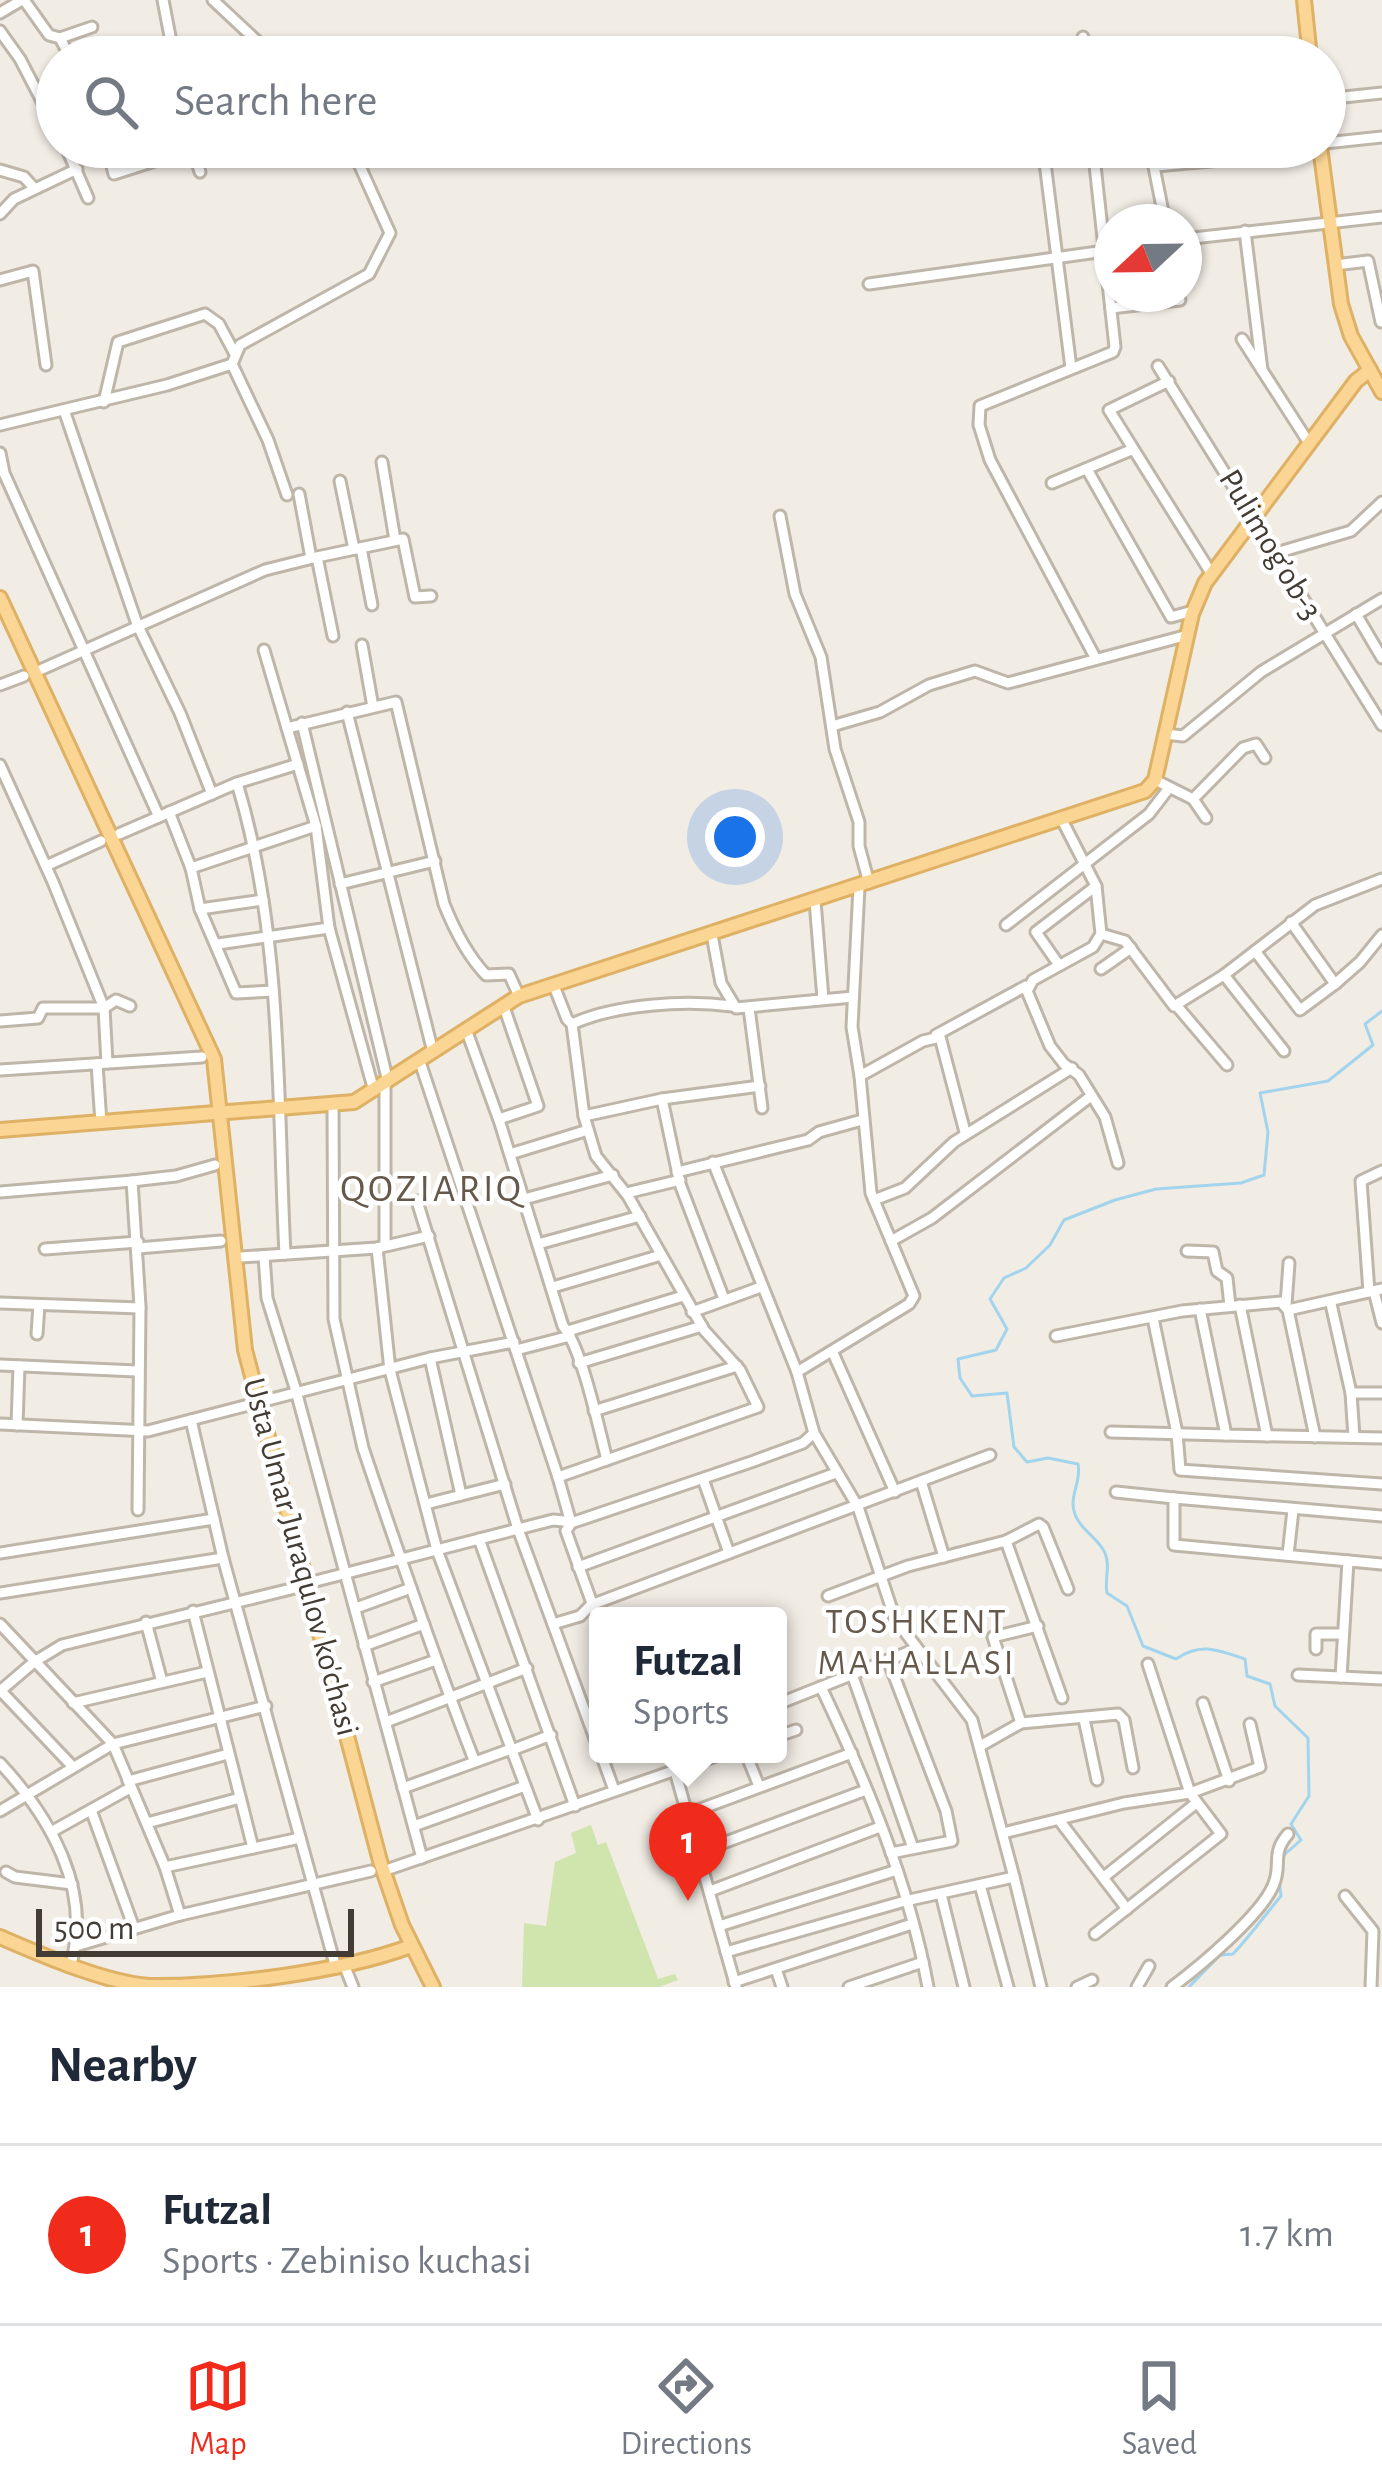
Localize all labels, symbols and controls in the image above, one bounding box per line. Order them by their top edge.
search box [36,36,1346,168]
icon: search [78,69,144,135]
text: Search here [174,79,377,124]
north arrow [1094,204,1202,312]
street label: Pulimog’ob-3 [1212,464,1328,626]
your location [705,807,765,867]
district label: QOZIARIQ [340,1170,525,1209]
street label: Usta Umar Juraqulov ko'chasi [236,1375,364,1739]
district label: TOSHKENT MAHALLASI [817,1604,1017,1681]
popup [589,1607,787,1763]
text: Futzal [633,1639,743,1684]
text: Sports [633,1693,729,1732]
pin: 1 [649,1802,727,1901]
scale bar [36,1903,354,1956]
text: 500 m [54,1913,135,1946]
text: Nearby [48,2040,197,2091]
text: Futzal [162,2188,272,2233]
text: 1 [80,2215,94,2254]
text: 1.7 km [1240,2215,1334,2254]
text: Sports · Zebiniso kuchasi [162,2242,532,2281]
tab: Map [185,2353,251,2465]
tab: Directions [620,2353,752,2465]
tab: Saved [1122,2353,1197,2465]

